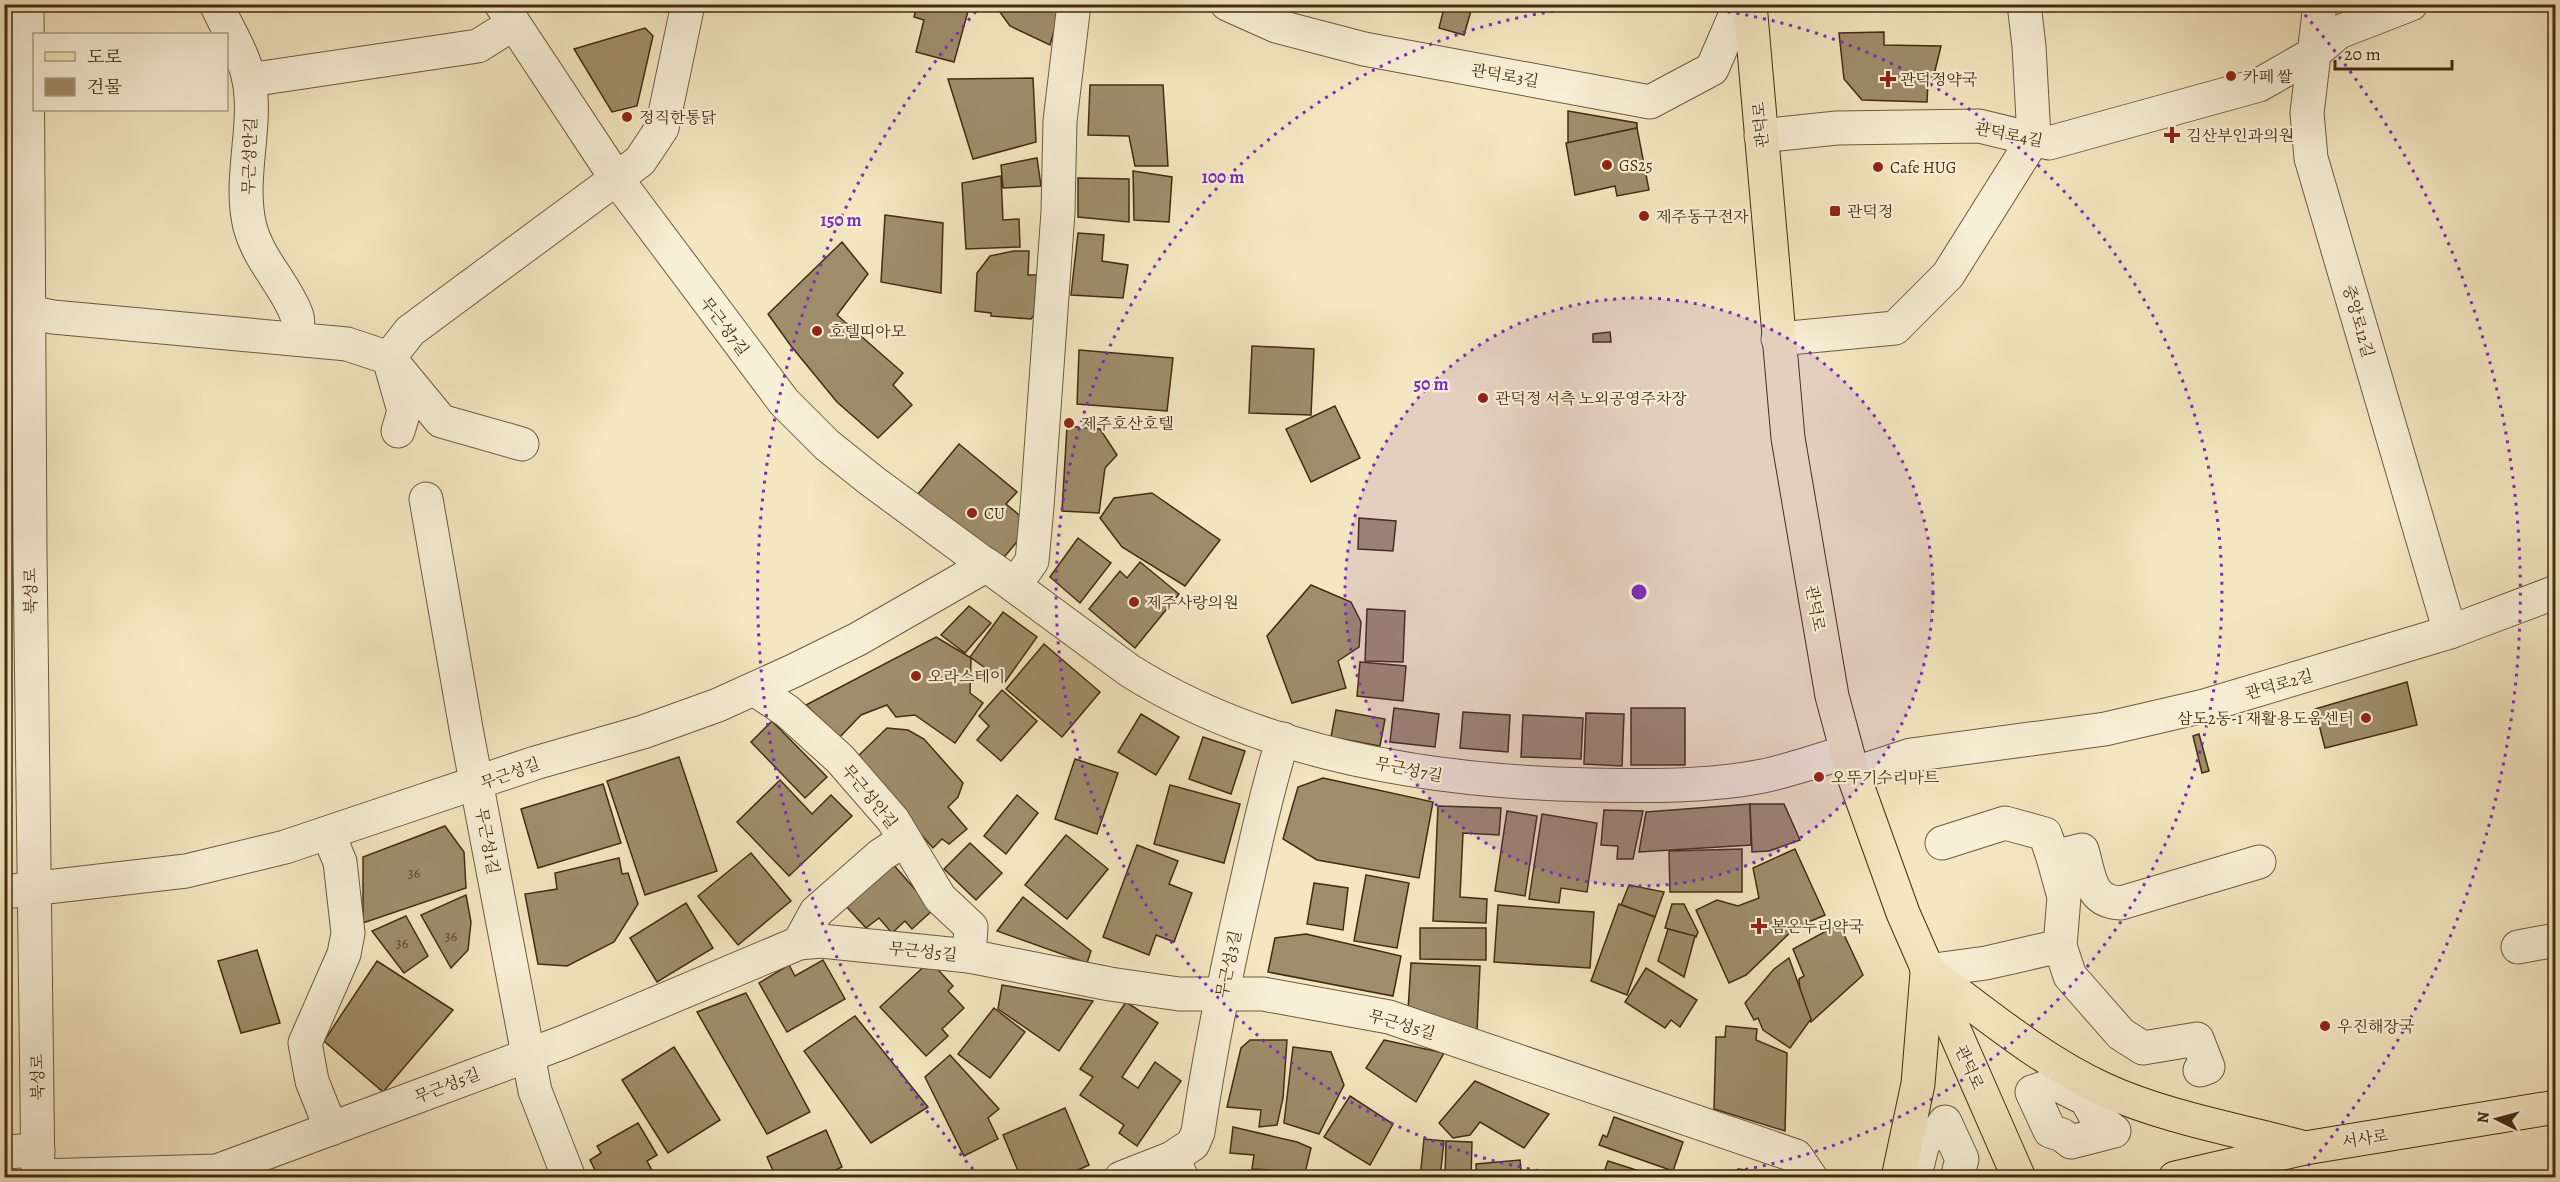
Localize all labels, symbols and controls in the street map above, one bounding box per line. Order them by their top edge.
legend [33,33,228,111]
scale bar [2335,33,2452,71]
text: 20 m [2344,42,2381,66]
text: 도로 [87,45,122,69]
street label: 관덕로3길 [1469,59,1540,93]
place label: 카페 쌀 [2243,66,2293,88]
place label: 관덕정약국 [1900,69,1978,91]
marker: 카페 쌀 [2224,69,2238,83]
marker: 관덕정약국 [1881,72,1895,86]
text: 건물 [87,75,122,99]
street label: 관덕로 [1748,100,1774,149]
place label: 정직한통닭 [639,107,717,129]
marker: 정직한통닭 [620,110,634,124]
street label: 무근성안길 [238,117,262,195]
street label: 관덕로4길 [1973,118,2045,152]
place label: 김산부인과의원 [2186,125,2294,147]
marker: 김산부인과의원 [2163,126,2181,144]
place label: GS25 [1619,155,1653,177]
place label: Cafe HUG [1890,157,1956,179]
marker: GS25 [1600,158,1614,172]
marker: Cafe HUG [1871,160,1885,174]
text: 100 m [1202,165,1244,189]
place label: 관덕정 [1847,201,1893,223]
marker: 관덕정 [1828,204,1842,218]
place label: 제주동구전자 [1656,206,1749,228]
text: 150 m [820,208,862,232]
marker: 제주동구전자 [1637,209,1651,223]
street label: 중앙로12길 [2337,282,2379,360]
street label: 무근성7길 [695,293,754,361]
place label: 호텔띠아모 [829,321,906,343]
marker: 호텔띠아모 [810,324,824,338]
text: 50 m [1414,372,1448,396]
place label: 관덕정 서측 노외공영주차장 [1495,388,1687,410]
marker: 관덕정 서측 노외공영주차장 [1476,391,1490,405]
place label: 제주호산호텔 [1081,413,1174,435]
marker: 제주호산호텔 [1062,416,1076,430]
place label: CU [984,503,1005,525]
marker: CU [965,506,979,520]
street label: 북성로 [20,567,42,614]
centre of rings [1629,582,1649,602]
street label: 관덕로 [1800,583,1830,633]
place label: 제주사랑의원 [1146,592,1239,614]
marker: 제주사랑의원 [1127,595,1141,609]
street label: 관덕로2길 [2243,665,2316,705]
place label: 오라스테이 [928,666,1005,688]
marker: 오라스테이 [909,669,923,683]
place label: 삼도2동-1 재활용도움센터 [2177,708,2354,730]
marker: 삼도2동-1 재활용도움센터 [2359,711,2373,725]
street label: 무근성길 [478,753,543,795]
street label: 무근성7길 [1373,753,1445,787]
street label: 무근성안길 [836,760,902,834]
place label: 오뚜기수리마트 [1831,767,1940,789]
marker: 오뚜기수리마트 [1812,770,1826,784]
street label: 무근성1길 [470,806,504,876]
house number: 36 [408,864,420,883]
place label: 봄온누리약국 [1771,916,1864,938]
marker: 봄온누리약국 [1752,919,1766,933]
house number: 36 [445,927,457,946]
street label: 무근성3길 [1211,928,1247,1000]
house number: 36 [396,934,408,953]
street label: 무근성5길 [888,937,958,967]
street label: 무근성5길 [1366,1005,1438,1045]
place label: 우진해장국 [2337,1016,2415,1038]
marker: 우진해장국 [2318,1019,2332,1033]
street label: 관덕로 [1950,1042,1989,1094]
street label: 북성로 [27,1053,49,1100]
street label: 무근성5길 [411,1063,483,1109]
north arrow [2467,1089,2527,1149]
text: N [2472,1110,2495,1124]
street label: 서사로 [2341,1124,2390,1153]

